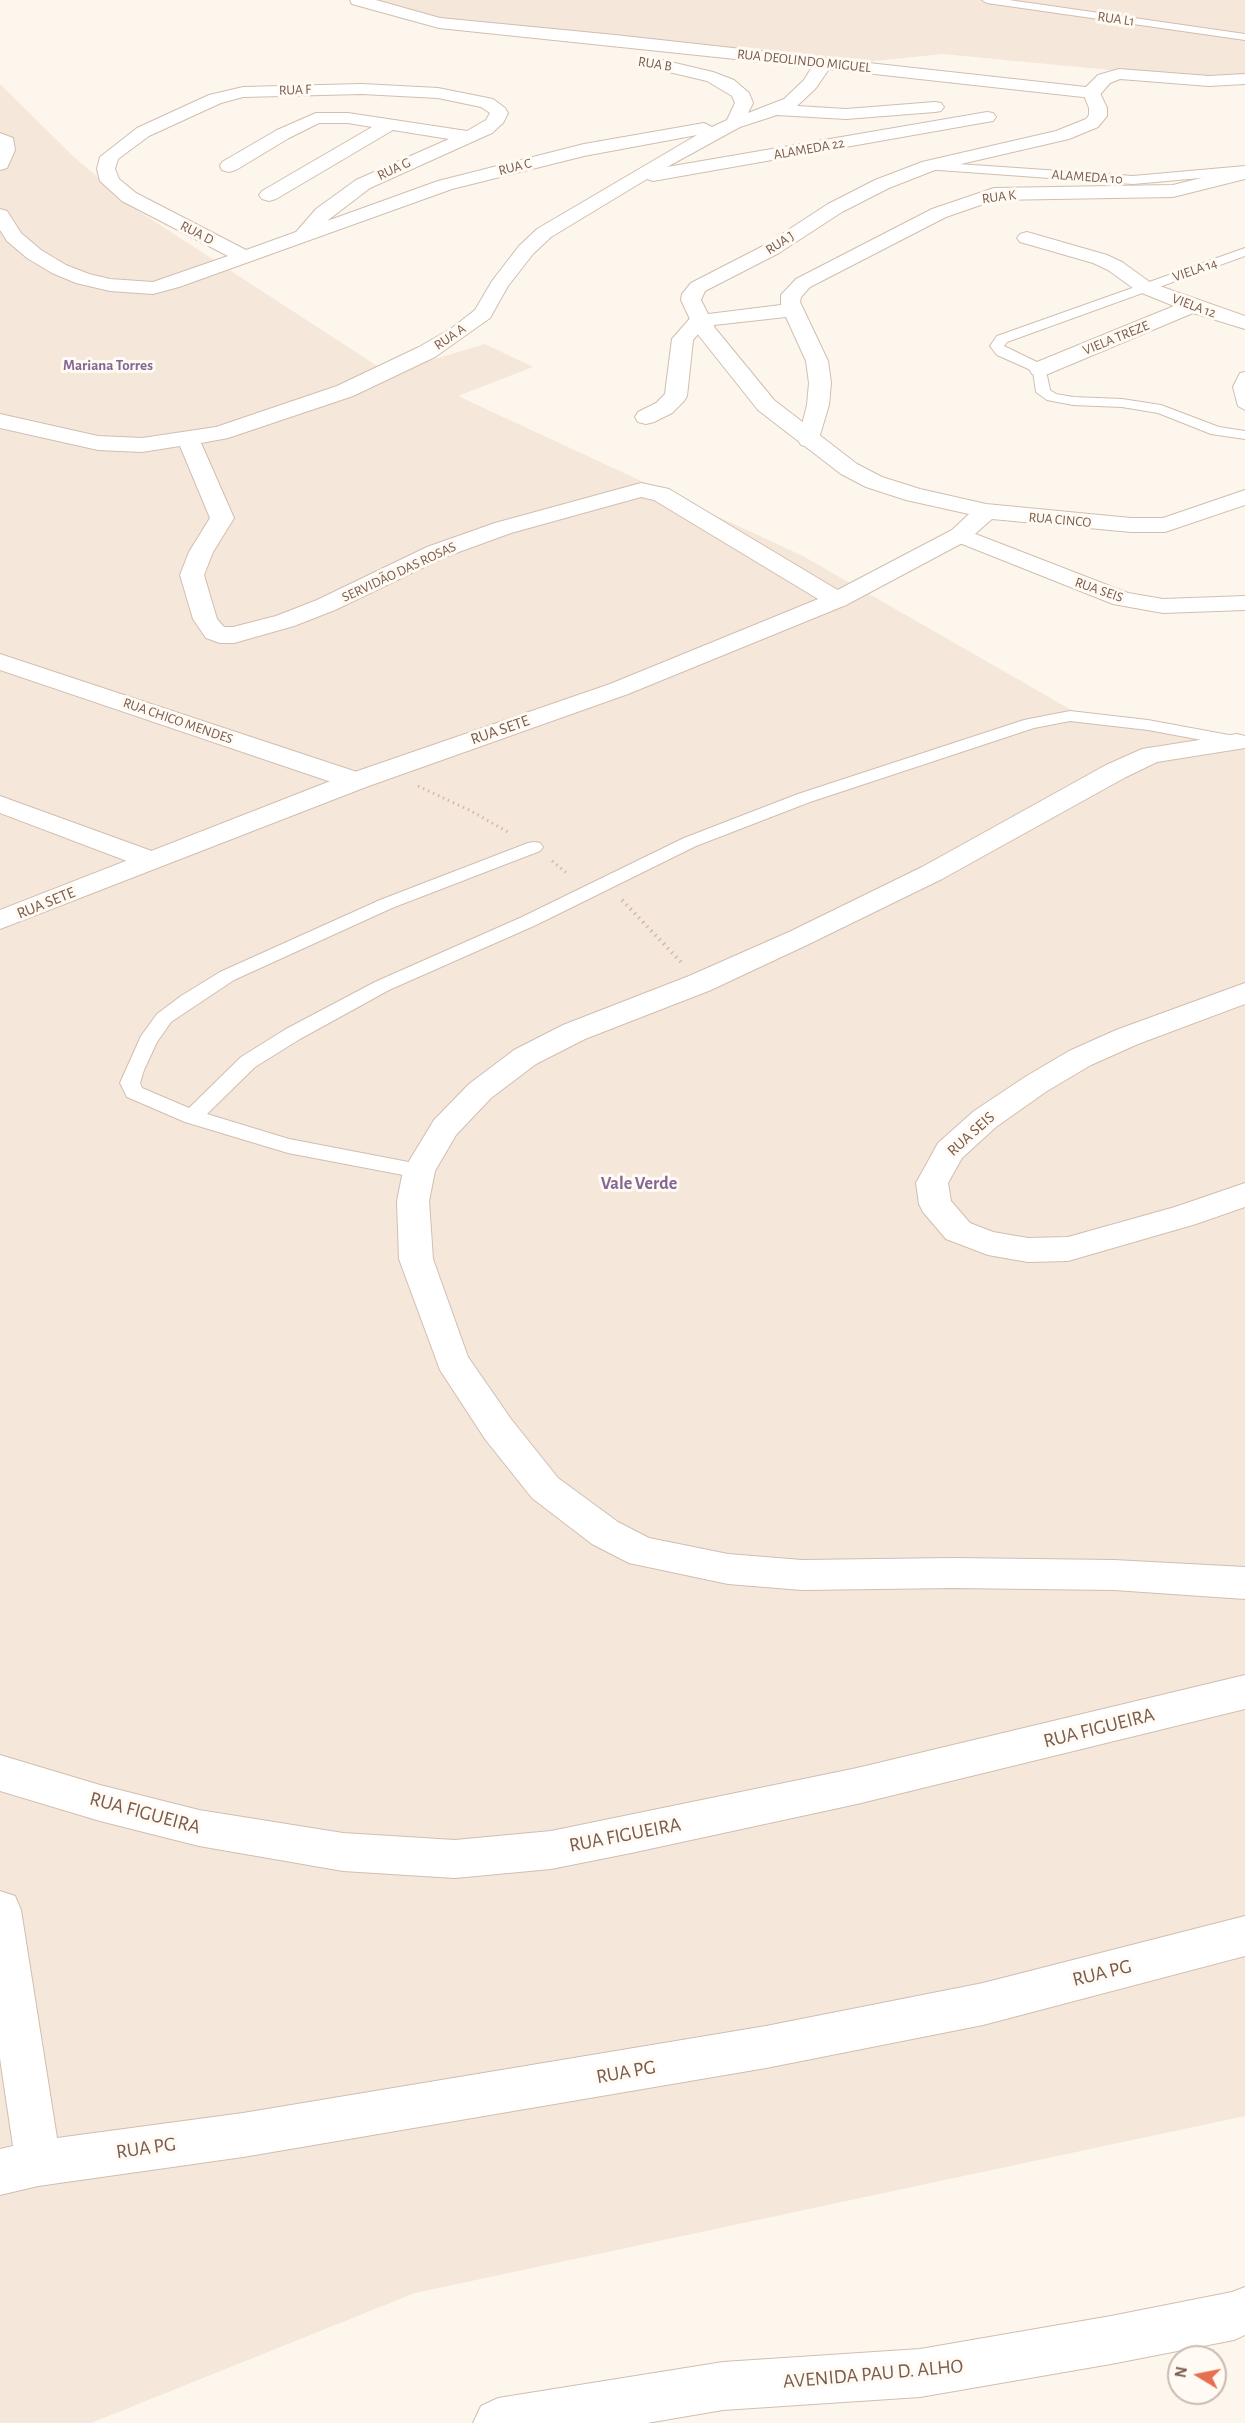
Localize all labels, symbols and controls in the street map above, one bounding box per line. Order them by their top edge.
street label: RUA L1 [1096,8,1136,30]
street label: RUA DEOLINDO MIGUEL [736,46,872,76]
street label: RUA B [637,53,673,75]
street label: RUA F [278,81,312,99]
street label: ALAMEDA 22 [772,134,846,164]
street label: RUA G [375,154,413,184]
street label: RUA C [497,155,533,179]
street label: ALAMEDA 10 [1051,166,1123,188]
street label: RUA K [981,187,1017,207]
street label: RUA D [177,217,217,249]
street label: RUA J [763,228,797,258]
street label: VIELA 14 [1170,255,1220,285]
street label: VIELA 12 [1170,290,1218,322]
street label: VIELA TREZE [1080,317,1152,359]
street label: RUA A [431,320,469,354]
district label: Mariana Torres [63,356,153,374]
street label: RUA CINCO [1028,509,1092,531]
street label: SERVIDÃO DAS ROSAS [339,538,459,606]
street label: RUA SEIS [1073,574,1125,606]
street label: RUA CHICO MENDES [121,694,235,748]
street label: RUA SETE [468,711,532,749]
street label: RUA SETE [14,883,78,923]
street label: RUA SEIS [943,1108,999,1160]
district label: Vale Verde [601,1173,677,1195]
street label: RUA FIGUEIRA [1041,1703,1157,1753]
street label: RUA FIGUEIRA [87,1787,203,1839]
street label: RUA FIGUEIRA [567,1812,683,1858]
street label: RUA PG [1070,1954,1134,1992]
street label: RUA PG [594,2055,658,2089]
street label: RUA PG [115,2132,177,2164]
north arrow [1167,2345,1227,2405]
street label: AVENIDA PAU D. ALHO [782,2354,964,2394]
text: N [1172,2365,1190,2379]

